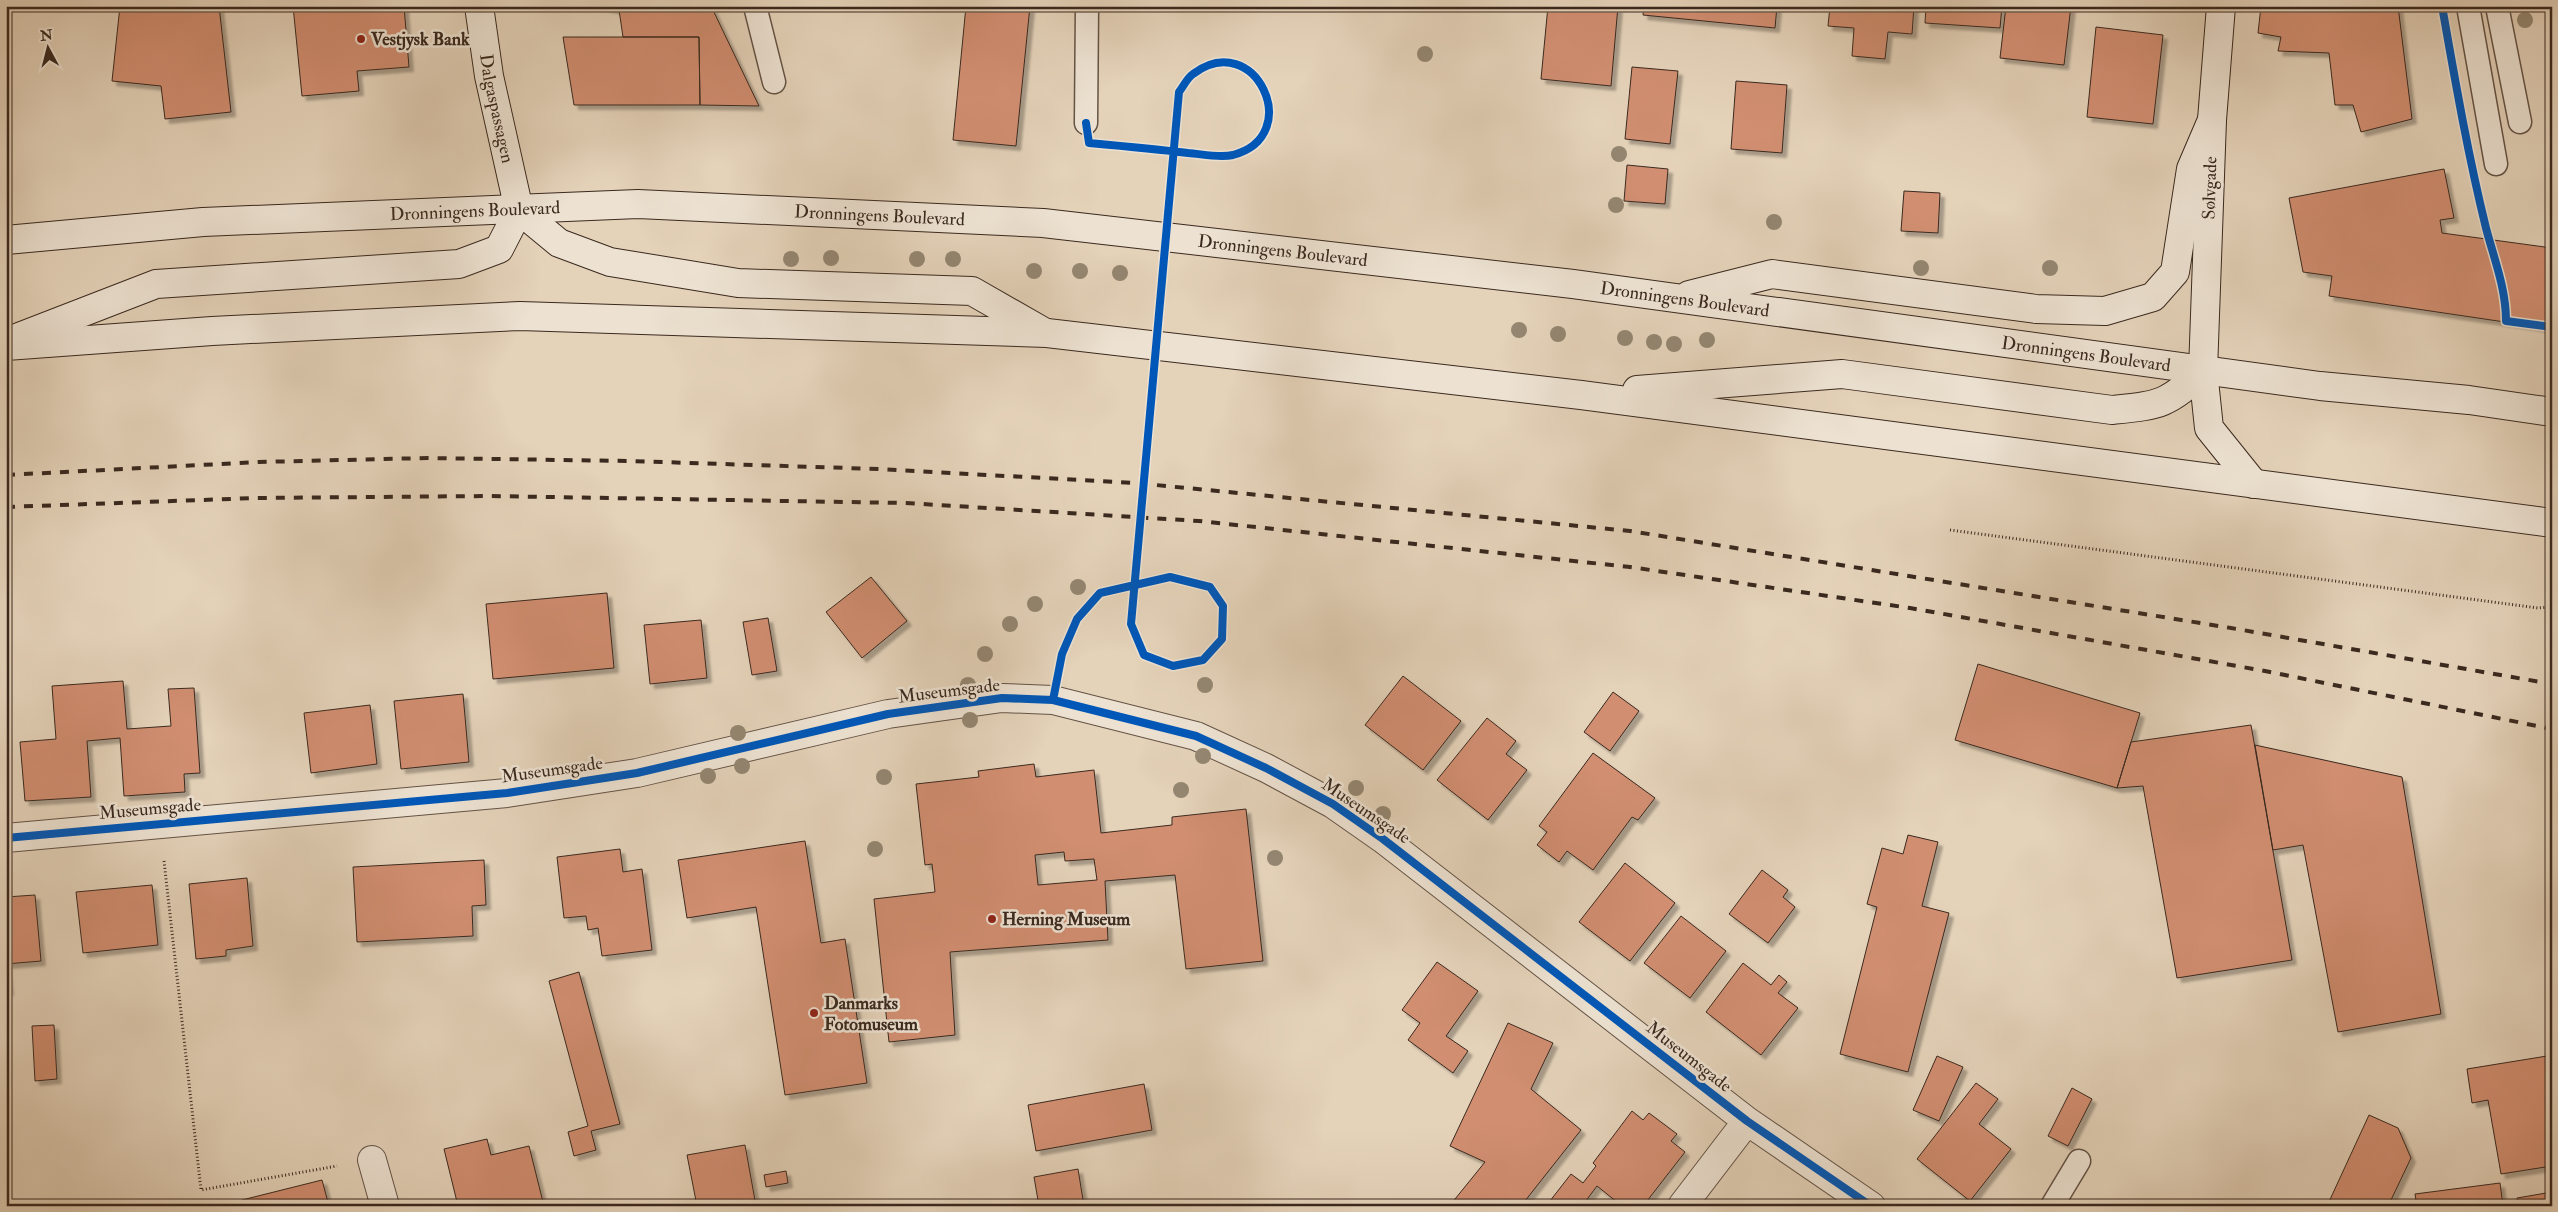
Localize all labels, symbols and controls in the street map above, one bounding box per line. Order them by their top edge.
north arrow [22,22,72,72]
text: N [38,26,54,45]
place label: Vestjysk Bank [370,28,470,51]
marker: Vestjysk Bank [355,33,367,45]
street label: Dalgaspassagen [474,52,520,165]
street label: Sølvgade [2197,155,2223,220]
street label: Dronningens Boulevard [389,196,561,226]
street label: Dronningens Boulevard [794,200,965,231]
street label: Dronningens Boulevard [1197,229,1369,272]
street label: Dronningens Boulevard [1599,276,1771,322]
street label: Dronningens Boulevard [2000,331,2172,377]
street label: Museumsgade [897,673,1002,709]
street label: Museumsgade [500,751,605,789]
street label: Museumsgade [1317,773,1415,849]
street label: Museumsgade [98,793,202,825]
place label: Herning Museum [1002,908,1131,931]
marker: Herning Museum [986,913,998,925]
place label: Danmarks Fotomuseum [824,992,919,1036]
marker: Danmarks Fotomuseum [808,1007,820,1019]
street label: Museumsgade [1642,1016,1737,1098]

